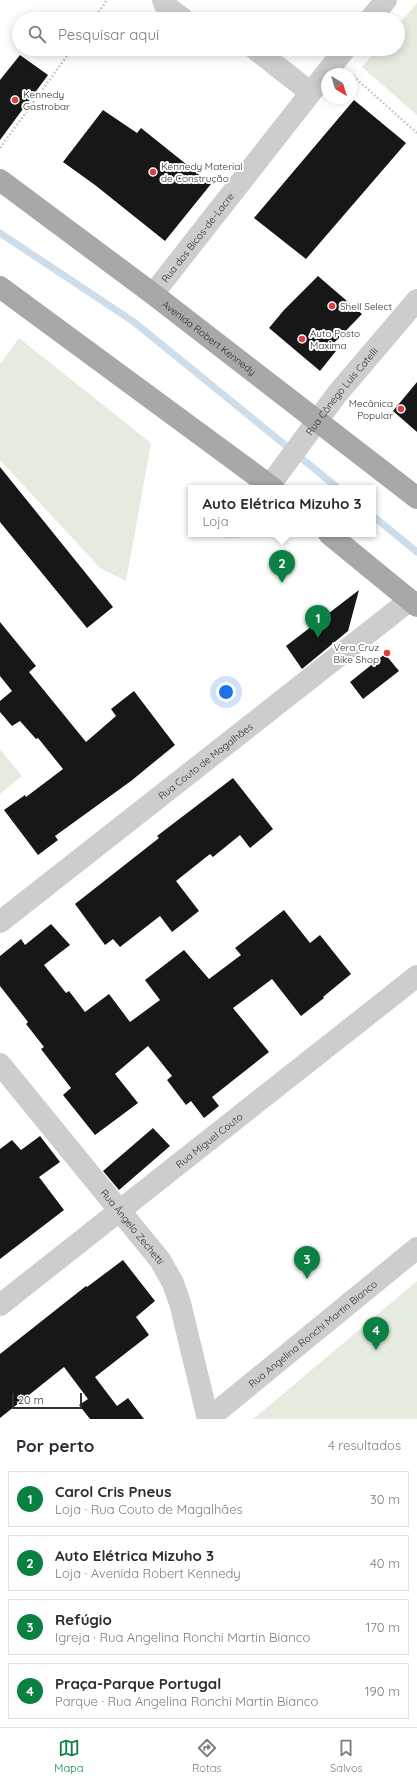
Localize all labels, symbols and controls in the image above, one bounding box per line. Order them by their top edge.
search box [12,12,405,56]
icon: search [26,23,48,45]
text: Pesquisar aqui [58,25,159,44]
north arrow [321,68,357,104]
place label: Kennedy Gastrobar [23,88,70,113]
marker: Kennedy Gastrobar [10,95,20,105]
place label: Kennedy Material de Construção [161,160,243,185]
marker: Kennedy Material de Construção [148,167,158,177]
street label: Rua dos Bicos-de-Lacre [159,190,237,285]
street label: Avenida Robert Kennedy [159,297,259,378]
place label: Shell Select [340,300,393,313]
marker: Shell Select [327,301,337,311]
place label: Auto Posto Maxima [310,327,360,352]
marker: Auto Posto Maxima [297,334,307,344]
street label: Rua Cônego Luis Catelli [303,345,381,438]
place label: Mecânica Popular [349,397,393,422]
marker: Mecânica Popular [396,404,406,414]
popup [188,485,376,537]
text: Auto Elétrica Mizuho 3 [202,494,362,513]
text: Loja [202,513,229,529]
pin: 2 [269,550,295,583]
pin: 1 [305,605,331,638]
place label: Vera Cruz Bike Shop [333,641,379,666]
marker: Vera Cruz Bike Shop [382,648,392,658]
your location [216,682,236,702]
street label: Rua Couto de Magalhães [156,720,256,802]
street label: Rua Miguel Couto [173,1110,245,1171]
street label: Rua Ângelo Zechetti [98,1187,167,1267]
pin: 3 [294,1246,320,1279]
street label: Rua Angelina Ronchi Martin Bianco [246,1277,380,1390]
pin: 4 [363,1317,389,1350]
scale bar [12,1391,82,1410]
text: 20 m [18,1393,44,1407]
text: Por perto [16,1435,94,1456]
text: 4 resultados [328,1437,401,1453]
text: Carol Cris Pneus [55,1482,171,1501]
text: 1 [27,1491,33,1507]
text: 30 m [370,1491,400,1507]
text: Loja · Rua Couto de Magalhães [55,1501,243,1517]
text: Auto Elétrica Mizuho 3 [55,1546,214,1565]
text: 2 [26,1555,34,1571]
text: 40 m [370,1555,400,1571]
text: Loja · Avenida Robert Kennedy [55,1565,241,1581]
text: Refúgio [55,1610,112,1629]
text: 3 [27,1619,33,1635]
text: 170 m [365,1619,400,1635]
text: Igreja · Rua Angelina Ronchi Martin Bianco [55,1629,310,1645]
text: Praça-Parque Portugal [55,1674,221,1693]
text: 4 [26,1683,34,1699]
text: 190 m [365,1683,400,1699]
text: Parque · Rua Angelina Ronchi Martin Bianco [55,1693,318,1709]
tab: Mapa [54,1737,83,1775]
tab: Rotas [192,1737,221,1775]
tab: Salvos [330,1737,363,1775]

